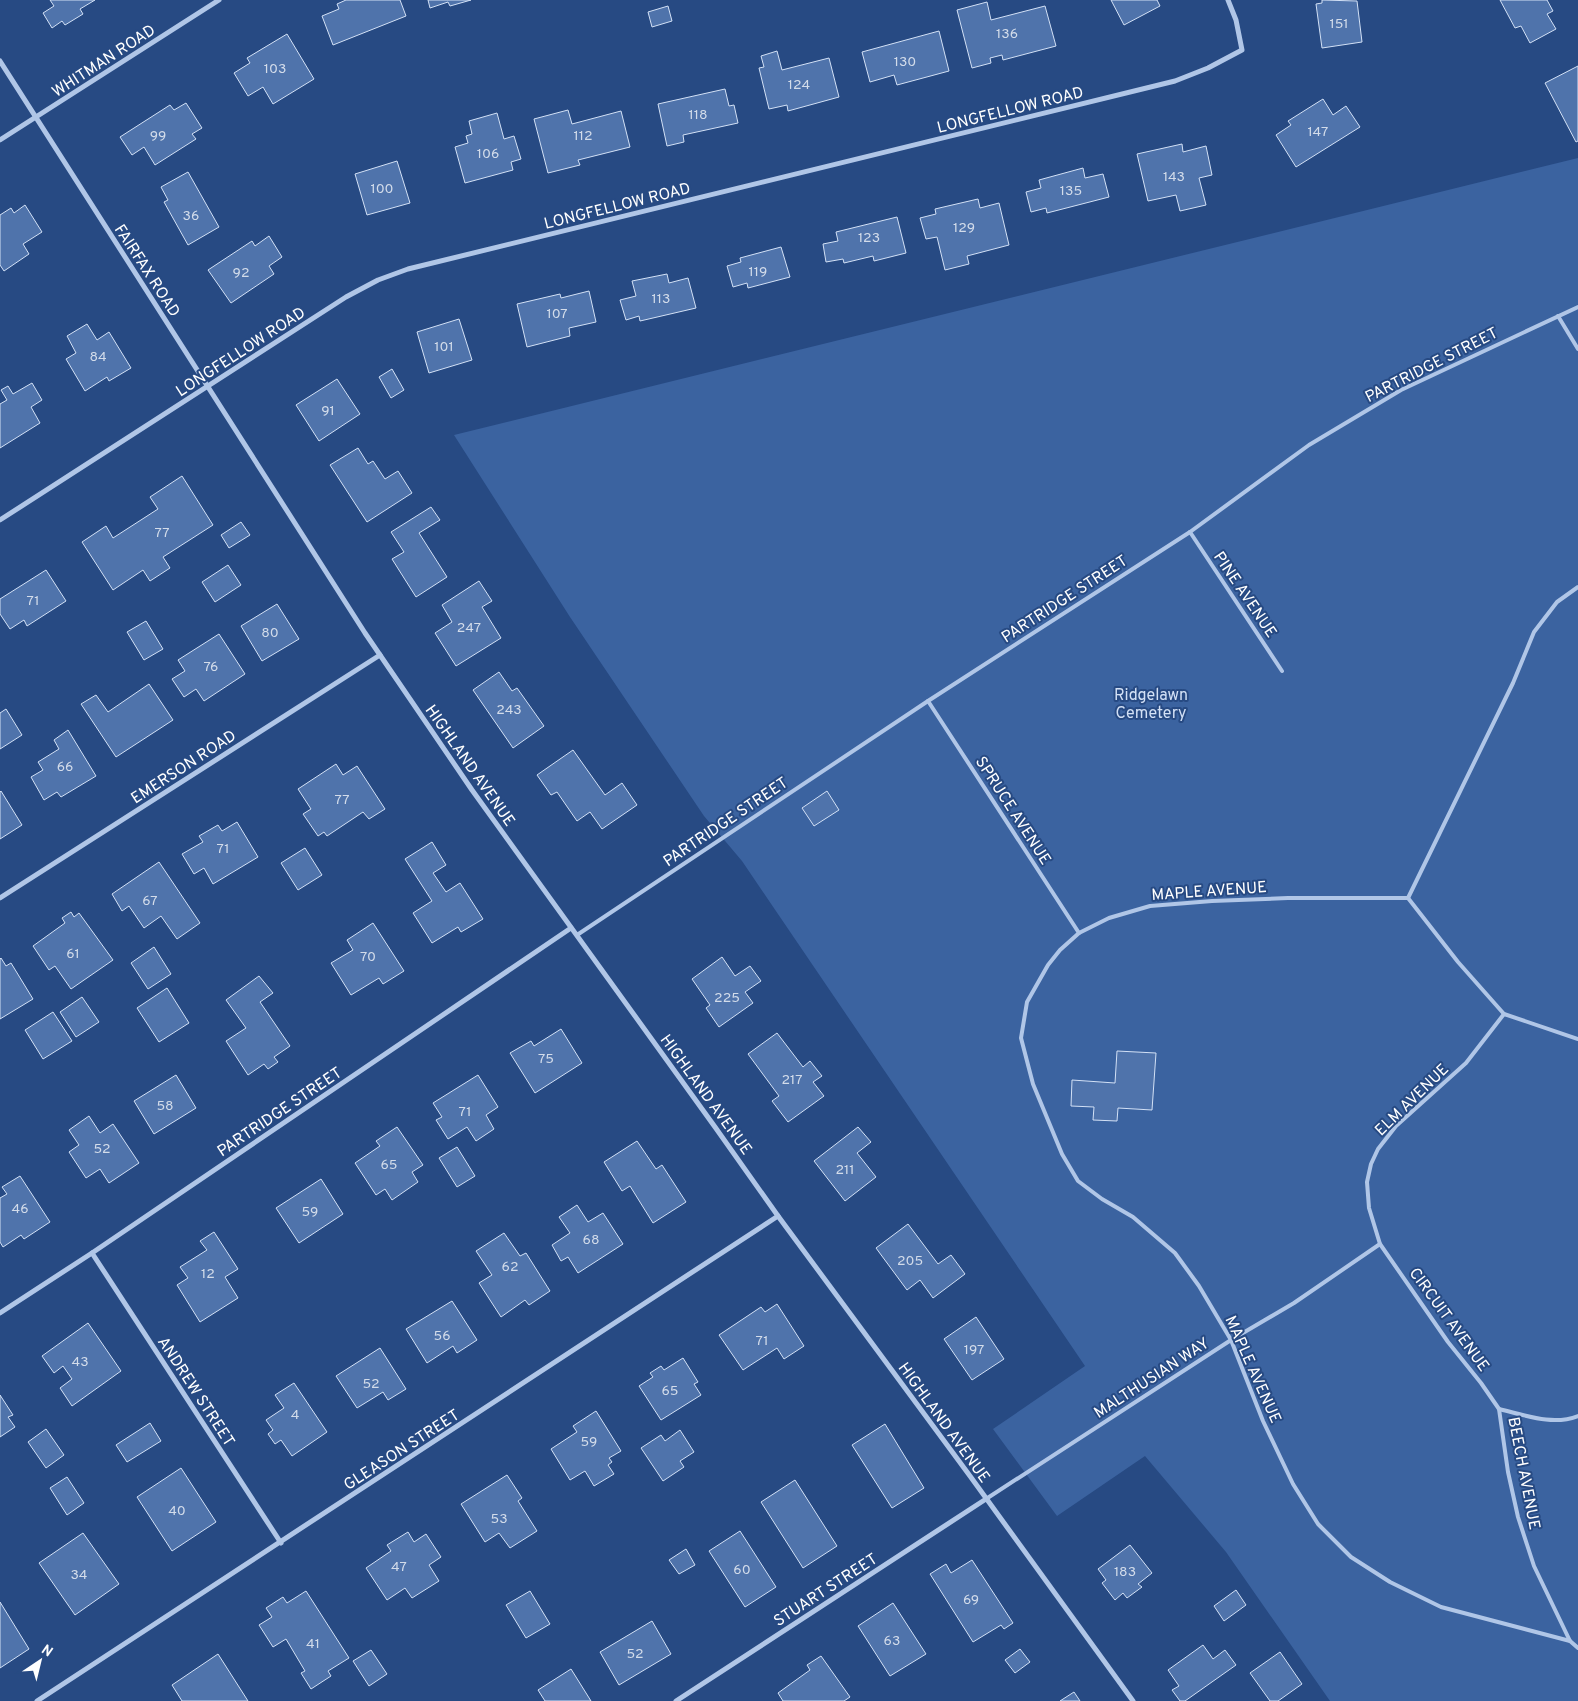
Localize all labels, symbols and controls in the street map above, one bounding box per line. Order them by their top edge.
house number: 151 [1329,16,1349,33]
street label: WHITMAN ROAD [49,21,160,103]
house number: 136 [996,26,1018,43]
house number: 130 [894,54,916,71]
house number: 103 [264,61,286,78]
house number: 124 [788,77,810,94]
street label: LONGFELLOW ROAD [935,83,1086,139]
house number: 118 [689,107,708,124]
house number: 147 [1308,124,1328,141]
house number: 99 [150,128,166,145]
house number: 112 [573,128,593,145]
house number: 106 [477,146,499,163]
house number: 143 [1163,169,1185,186]
street label: LONGFELLOW ROAD [542,179,693,235]
house number: 100 [370,181,394,198]
house number: 135 [1060,183,1082,200]
house number: 36 [183,208,199,225]
house number: 129 [953,220,975,237]
street label: FAIRFAX ROAD [109,221,184,321]
house number: 123 [858,230,880,247]
house number: 119 [749,264,767,281]
house number: 92 [233,265,249,282]
house number: 113 [652,291,670,308]
street label: LONGFELLOW ROAD [173,303,310,402]
house number: 107 [546,306,568,323]
street label: PARTRIDGE STREET [1362,324,1502,408]
house number: 101 [434,339,454,356]
house number: 84 [89,349,107,366]
house number: 91 [321,403,335,420]
house number: 77 [154,525,170,542]
street label: PINE AVENUE [1208,548,1280,642]
street label: PARTRIDGE STREET [998,551,1132,648]
house number: 71 [27,593,39,610]
house number: 247 [457,620,481,637]
house number: 80 [261,625,279,642]
house number: 76 [204,659,218,676]
park label: Ridgelawn Cemetery [1114,686,1188,724]
street label: HIGHLAND AVENUE [420,701,519,831]
house number: 243 [496,702,522,719]
street label: EMERSON ROAD [128,726,240,809]
street label: SPRUCE AVENUE [970,753,1055,869]
house number: 66 [57,759,73,776]
street label: PARTRIDGE STREET [660,773,792,872]
house number: 77 [334,792,350,809]
house number: 71 [217,841,229,858]
street label: MAPLE AVENUE [1151,878,1268,906]
house number: 67 [142,893,158,910]
house number: 61 [66,946,80,963]
house number: 70 [360,949,376,966]
house number: 225 [714,990,740,1007]
street label: HIGHLAND AVENUE [655,1031,756,1159]
house number: 75 [538,1051,554,1068]
street label: ELM AVENUE [1371,1060,1454,1141]
street label: PARTRIDGE STREET [214,1063,346,1162]
house number: 217 [781,1072,803,1089]
house number: 58 [156,1098,174,1115]
house number: 71 [459,1104,471,1121]
house number: 52 [93,1141,111,1158]
house number: 65 [380,1157,398,1174]
house number: 211 [835,1162,855,1179]
house number: 46 [11,1201,29,1218]
house number: 59 [302,1204,318,1221]
house number: 68 [583,1232,599,1249]
house number: 205 [897,1253,923,1270]
house number: 62 [502,1259,518,1276]
street label: CIRCUIT AVENUE [1404,1264,1493,1376]
house number: 12 [201,1266,215,1283]
street label: MAPLE AVENUE [1219,1313,1285,1427]
house number: 56 [433,1328,451,1345]
street label: ANDREW STREET [152,1333,238,1451]
house number: 71 [756,1333,768,1350]
street label: MALTHUSIAN WAY [1091,1334,1214,1423]
house number: 197 [964,1342,984,1359]
house number: 43 [71,1354,89,1371]
street label: HIGHLAND AVENUE [893,1359,994,1487]
house number: 52 [362,1376,380,1393]
house number: 65 [661,1383,679,1400]
street label: GLEASON STREET [340,1406,464,1496]
house number: 4 [291,1407,299,1424]
street label: BEECH AVENUE [1502,1415,1544,1531]
house number: 59 [581,1434,597,1451]
house number: 40 [168,1503,186,1520]
house number: 53 [490,1511,508,1528]
street label: STUART STREET [770,1550,882,1632]
house number: 47 [391,1559,407,1576]
house number: 60 [733,1562,751,1579]
house number: 183 [1114,1564,1136,1581]
house number: 34 [70,1567,88,1584]
house number: 69 [963,1592,979,1609]
house number: 63 [884,1633,900,1650]
north arrow [15,1636,65,1686]
house number: 41 [306,1636,320,1653]
text: N [38,1642,56,1661]
house number: 52 [626,1646,644,1663]

